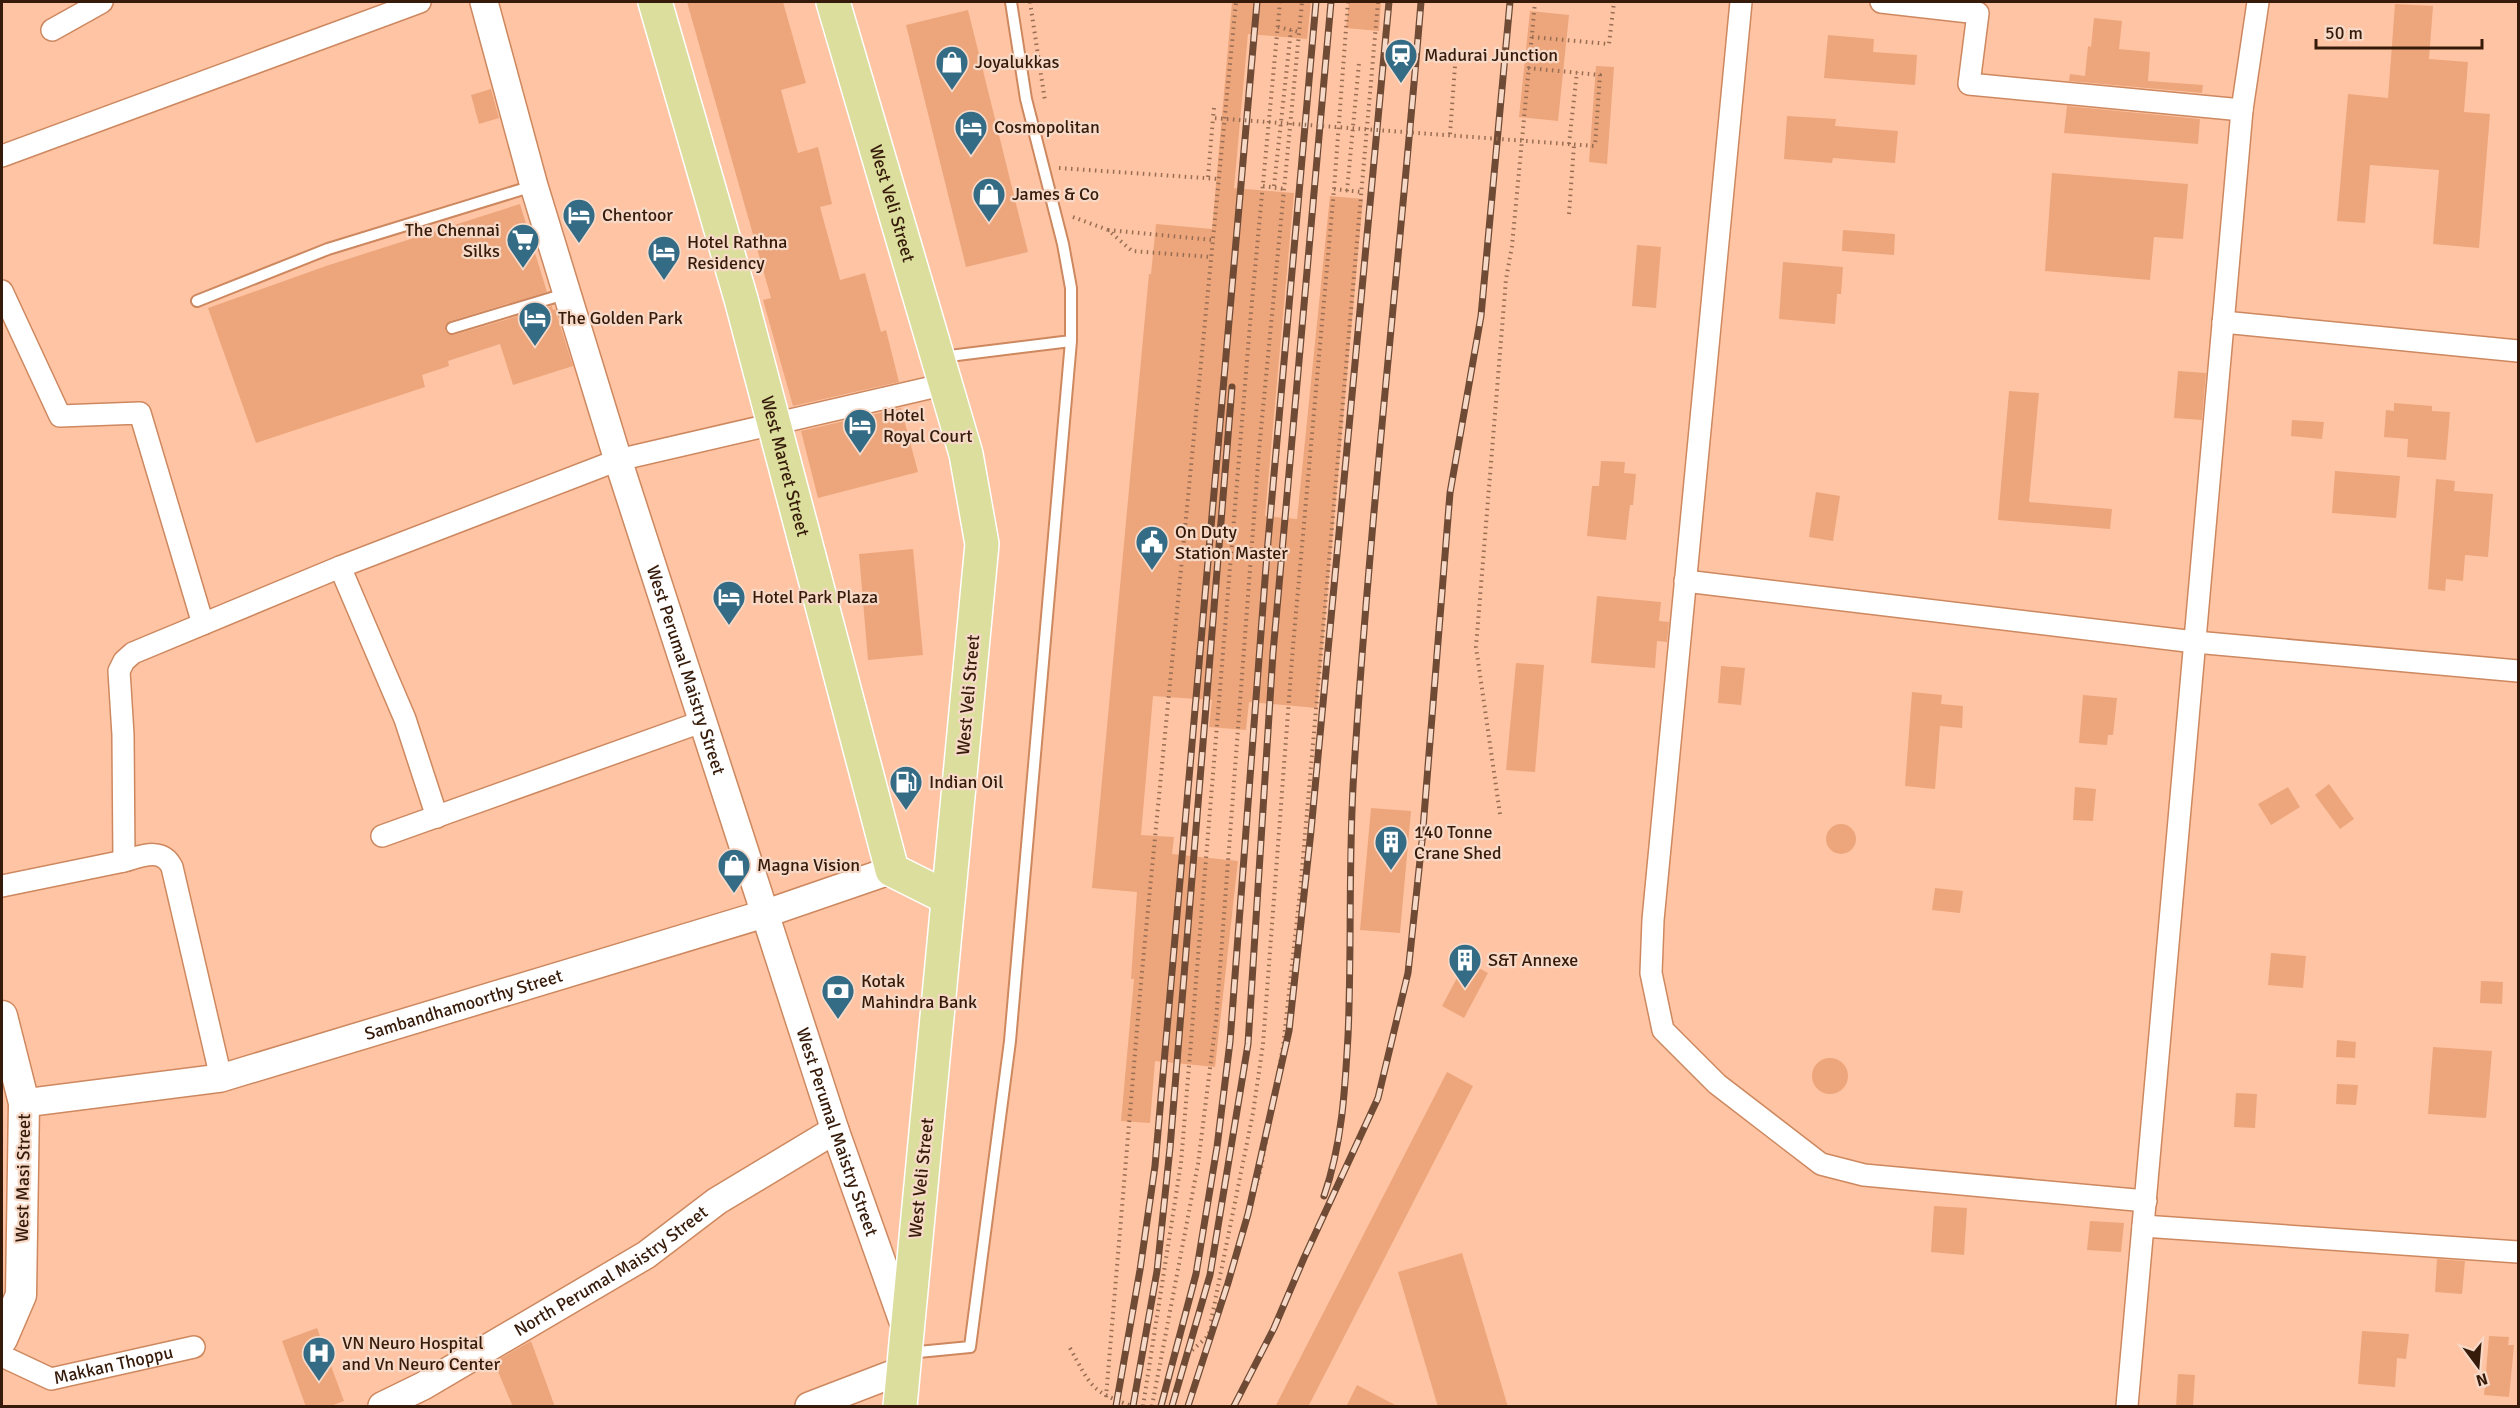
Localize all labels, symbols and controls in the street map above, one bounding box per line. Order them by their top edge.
scale bar [2316,12,2482,50]
text: 50 m [2325,22,2363,44]
station icon: Madurai Junction [1383,37,1419,84]
shop icon: Joyalukkas [934,44,970,91]
place label: Madurai Junction [1424,44,1558,66]
place label: Joyalukkas [975,51,1060,73]
hotel icon: Cosmopolitan [953,109,989,156]
place label: Cosmopolitan [994,116,1100,138]
street label: West Veli Street [865,142,920,265]
shop icon: James & Co [971,176,1007,223]
place label: James & Co [1012,183,1099,205]
hotel icon: Chentoor [561,197,597,244]
place label: Chentoor [602,204,673,226]
place label: The Chennai Silks [405,219,500,262]
supermarket icon: The Chennai Silks [505,222,541,269]
place label: Hotel Rathna Residency [687,231,787,274]
hotel icon: Hotel Rathna Residency [646,234,682,281]
hotel icon: The Golden Park [517,300,553,347]
place label: The Golden Park [558,307,683,329]
street label: West Marret Street [756,393,814,539]
place label: Hotel Royal Court [883,404,972,447]
hotel icon: Hotel Royal Court [842,407,878,454]
place label: On Duty Station Master [1175,521,1288,564]
public building icon: On Duty Station Master [1134,524,1170,571]
street label: West Perumal Maistry Street [642,562,730,778]
hotel icon: Hotel Park Plaza [711,579,747,626]
place label: Hotel Park Plaza [752,586,878,608]
street label: West Veli Street [952,634,984,756]
fuel station icon: Indian Oil [888,764,924,811]
place label: Indian Oil [929,771,1003,793]
place label: 140 Tonne Crane Shed [1414,821,1502,864]
building icon: 140 Tonne Crane Shed [1373,824,1409,871]
shop icon: Magna Vision [716,847,752,894]
place label: Magna Vision [757,854,860,876]
building icon: S&T Annexe [1447,942,1483,989]
place label: S&T Annexe [1488,949,1578,971]
street label: Sambandhamoorthy Street [362,964,565,1045]
place label: Kotak Mahindra Bank [861,970,977,1013]
bank icon: Kotak Mahindra Bank [820,973,856,1020]
street label: West Perumal Maistry Street [792,1025,883,1239]
street label: West Masi Street [11,1113,35,1243]
street label: West Veli Street [904,1117,938,1239]
street label: North Perumal Maistry Street [510,1201,712,1341]
place label: VN Neuro Hospital and Vn Neuro Center [342,1332,500,1375]
hospital icon: VN Neuro Hospital and Vn Neuro Center [301,1335,337,1382]
north arrow [2448,1336,2508,1396]
street label: Makkan Thoppu [52,1341,175,1389]
text: N [2474,1368,2490,1391]

